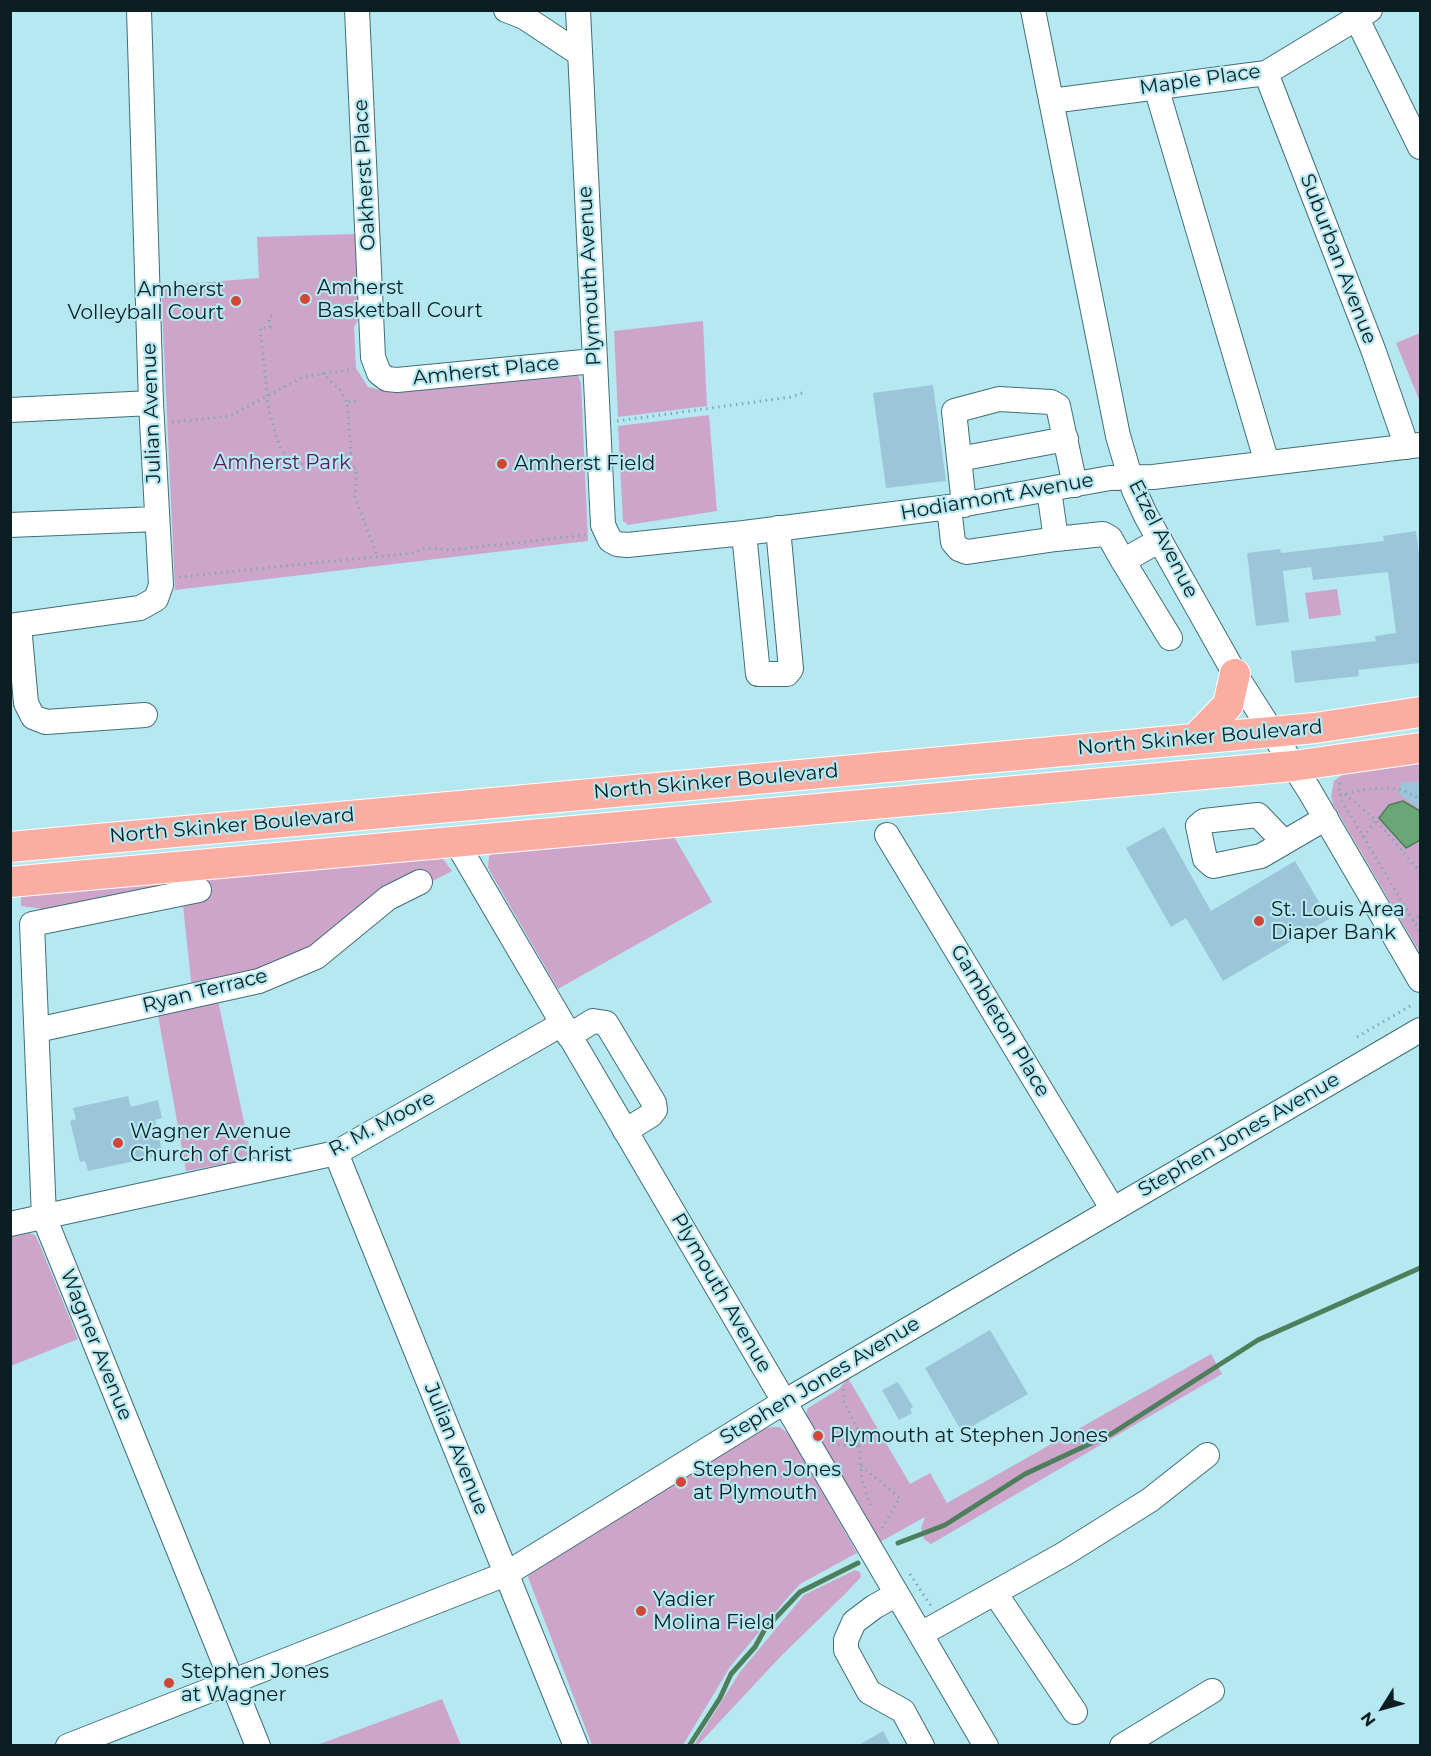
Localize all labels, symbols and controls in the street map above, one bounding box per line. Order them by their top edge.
street label: Maple Place [1138,60,1262,100]
street label: Oakherst Place [349,99,381,251]
street label: Suburban Avenue [1295,171,1381,347]
street label: Plymouth Avenue [573,185,607,367]
place label: Amherst Basketball Court [317,276,483,323]
place label: Amherst Volleyball Court [68,278,224,325]
marker: Amherst Basketball Court [298,292,312,306]
marker: Amherst Volleyball Court [229,294,243,308]
street label: Julian Avenue [138,342,166,484]
street label: Amherst Place [412,351,560,391]
park label: Amherst Park [213,451,351,475]
place label: Amherst Field [514,452,655,476]
marker: Amherst Field [495,457,509,471]
street label: Hodiamont Avenue [899,468,1095,526]
street label: Etzel Avenue [1123,476,1203,602]
street label: North Skinker Boulevard [1076,715,1324,761]
street label: North Skinker Boulevard [592,759,840,805]
street label: North Skinker Boulevard [108,803,356,849]
place label: St. Louis Area Diaper Bank [1271,898,1405,945]
marker: St. Louis Area Diaper Bank [1252,914,1266,928]
street label: Gambleton Place [945,941,1055,1101]
street label: Ryan Terrace [140,964,270,1018]
street label: Stephen Jones Avenue [1134,1067,1344,1203]
street label: R. M. Moore [325,1086,439,1162]
place label: Wagner Avenue Church of Christ [130,1120,292,1167]
marker: Wagner Avenue Church of Christ [111,1136,125,1150]
street label: Plymouth Avenue [666,1209,776,1377]
street label: Wagner Avenue [55,1266,137,1424]
street label: Stephen Jones Avenue [716,1312,924,1450]
street label: Julian Avenue [419,1379,493,1519]
place label: Plymouth at Stephen Jones [830,1424,1108,1448]
marker: Plymouth at Stephen Jones [811,1429,825,1443]
place label: Stephen Jones at Plymouth [693,1458,841,1505]
marker: Stephen Jones at Plymouth [674,1475,688,1489]
place label: Yadier Molina Field [653,1588,775,1635]
marker: Yadier Molina Field [634,1604,648,1618]
place label: Stephen Jones at Wagner [181,1660,329,1707]
marker: Stephen Jones at Wagner [162,1676,176,1690]
north arrow [1353,1678,1413,1738]
text: N [1357,1708,1380,1730]

